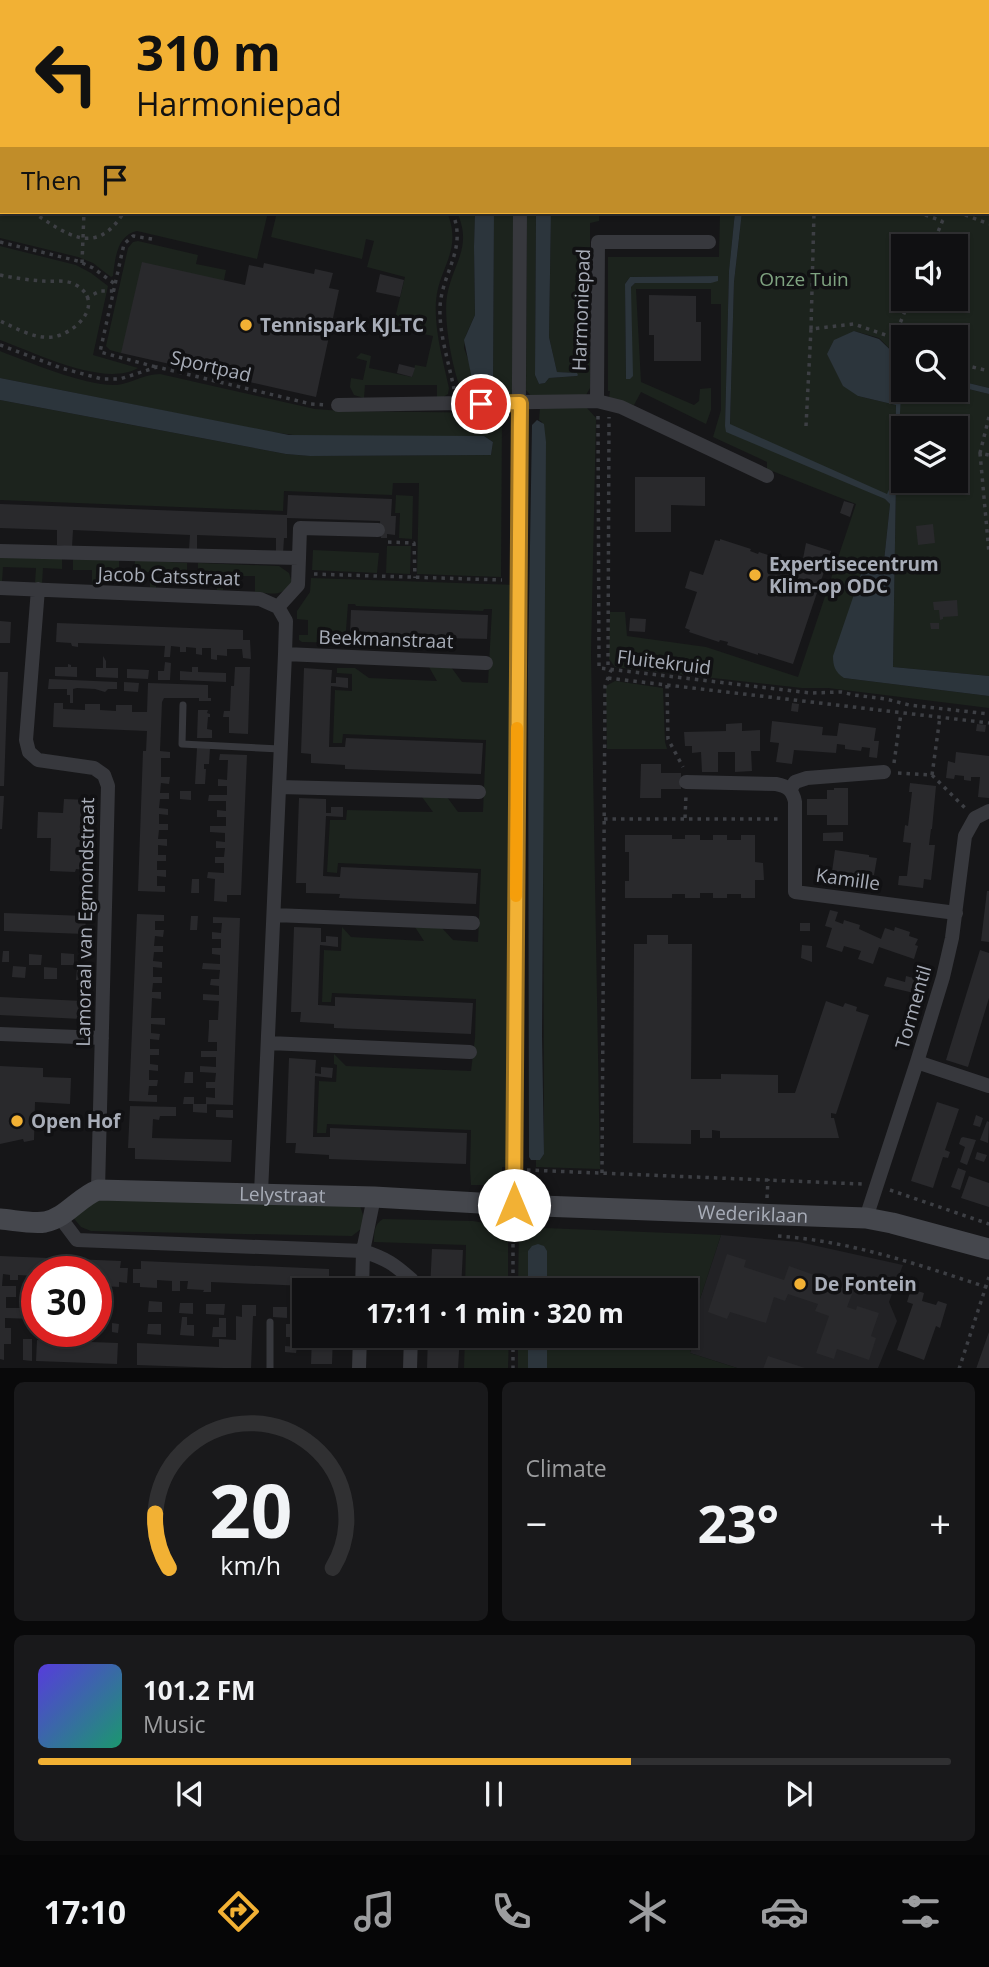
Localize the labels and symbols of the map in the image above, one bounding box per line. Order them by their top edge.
street label: Harmoniepad [566,248,596,372]
park label: Onze Tuin [759,266,849,292]
place label: Tennispark KJLTC [260,312,424,338]
marker: Tennispark KJLTC [238,317,254,333]
street label: Sportpad [168,344,254,388]
pin [451,374,511,434]
place label: Expertisecentrum Klim-op ODC [769,551,939,599]
street label: Jacob Catsstraat [95,560,241,591]
marker: Expertisecentrum Klim-op ODC [747,567,763,583]
street label: Beekmanstraat [318,624,454,654]
street label: Fluitekruid [616,643,712,681]
street label: Lamoraal van Egmondstraat [70,797,100,1047]
street label: Kamille [814,862,882,896]
street label: Tormentil [889,962,937,1052]
place label: Open Hof [31,1108,122,1134]
marker: Open Hof [9,1113,25,1129]
position arrow [477,1168,551,1242]
street label: Lelystraat [239,1181,326,1209]
street label: Wederiklaan [697,1199,809,1229]
speed limit sign: 30 [21,1256,112,1347]
place label: De Fontein [814,1271,917,1297]
marker: De Fontein [792,1276,808,1292]

